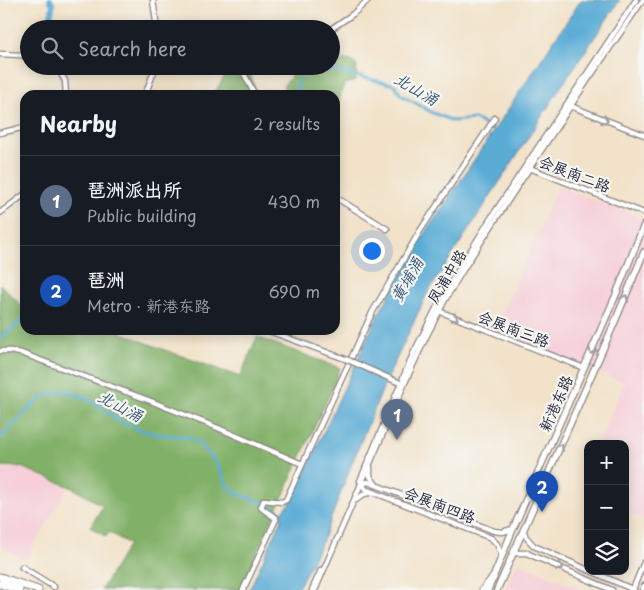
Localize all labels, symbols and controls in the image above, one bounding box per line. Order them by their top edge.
search box [20,20,340,75]
icon: search [38,34,66,62]
text: Search here [78,34,187,62]
water label: 北山涌 [390,65,445,111]
text: Nearby [40,107,117,139]
text: 2 results [253,111,320,135]
one-way arrow [600,114,609,124]
street label: 会展南二路 [536,149,614,197]
text: 琶洲派出所 [87,175,182,203]
text: 1 [52,189,60,213]
text: 430 m [268,189,320,213]
text: Public building [87,203,197,227]
your location [359,238,385,264]
street label: 凤浦中路 [421,244,471,308]
water label: 黄埔涌 [384,251,429,306]
text: 琶洲 [87,265,125,293]
text: 2 [50,279,62,303]
text: 690 m [269,279,320,303]
text: Metro · 新港东路 [87,293,210,317]
one-way arrow [619,294,630,303]
street label: 会展南三路 [475,304,553,352]
one-way arrow [451,312,459,322]
one-way arrow [587,346,598,355]
street label: 新港东路 [532,371,578,435]
water label: 北山涌 [94,383,149,427]
pin: 1 [381,399,413,440]
map controls [584,440,629,575]
button: + [584,440,629,485]
one-way arrow [554,443,565,452]
pin: 2 [526,471,558,512]
street label: 会展南四路 [401,480,479,528]
button: − [584,485,629,530]
button: layers [584,530,629,575]
one-way arrow [555,560,564,571]

